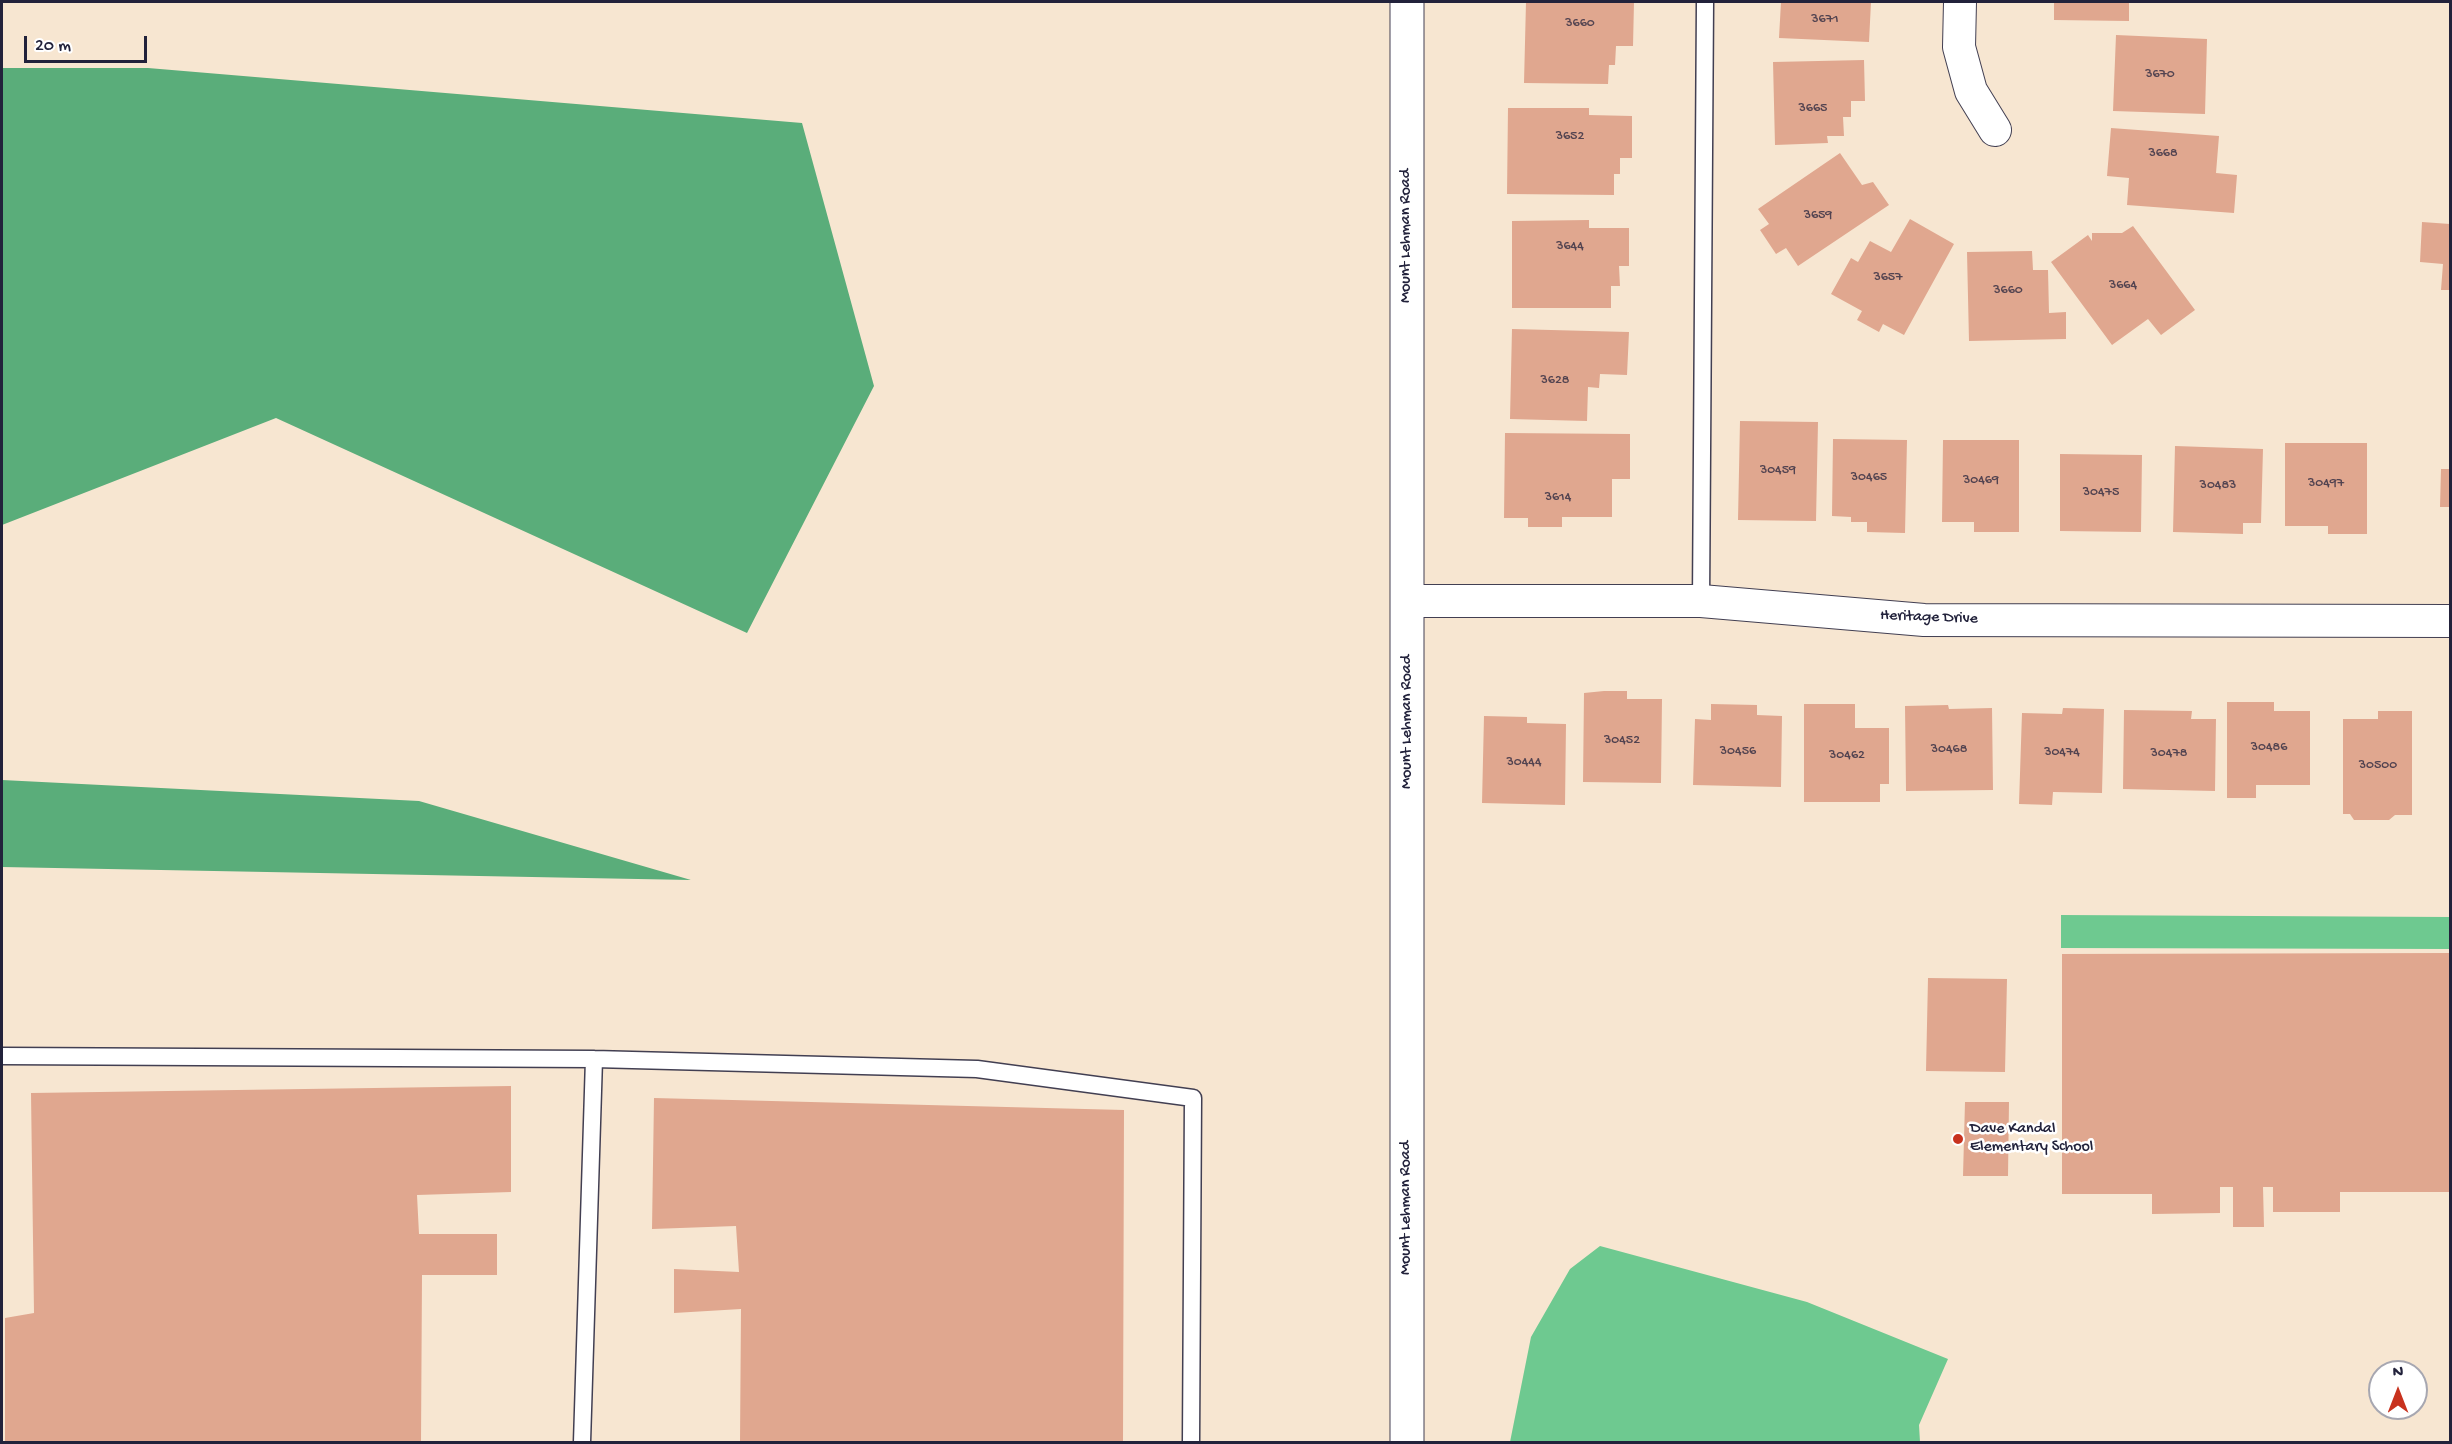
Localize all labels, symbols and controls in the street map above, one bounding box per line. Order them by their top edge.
house number: 3671 [1811,12,1839,28]
house number: 3660 [1565,16,1595,32]
scale bar [27,24,150,62]
text: 20 m [35,36,71,57]
house number: 3670 [2145,67,2175,83]
house number: 3665 [1799,101,1827,117]
house number: 3652 [1556,129,1584,145]
house number: 3668 [2148,146,2178,162]
street label: Mount Lehman Road [1397,169,1417,303]
house number: 3659 [1804,208,1832,224]
house number: 3644 [1556,239,1584,255]
house number: 3657 [1873,270,1903,286]
house number: 3664 [2109,278,2137,294]
house number: 3660 [1993,283,2023,299]
house number: 3628 [1541,373,1569,389]
house number: 30459 [1760,463,1796,479]
house number: 30465 [1851,470,1887,486]
house number: 30469 [1963,473,1999,489]
house number: 30497 [2308,476,2344,492]
house number: 30483 [2200,478,2236,494]
house number: 30475 [2083,485,2119,501]
house number: 3614 [1545,490,1571,506]
street label: Heritage Drive [1880,607,1978,629]
street label: Mount Lehman Road [1398,655,1418,789]
house number: 30452 [1604,733,1640,749]
house number: 30486 [2251,740,2287,756]
house number: 30468 [1931,742,1967,758]
house number: 30456 [1720,744,1756,760]
house number: 30474 [2044,745,2080,761]
house number: 30478 [2151,746,2187,762]
house number: 30462 [1829,748,1865,764]
house number: 30444 [1506,755,1542,771]
house number: 30500 [2359,758,2397,774]
place label: Dave Kandal Elementary School [1970,1120,2093,1158]
marker: Dave Kandal Elementary School [1951,1132,1965,1146]
street label: Mount Lehman Road [1397,1141,1417,1275]
north arrow [2368,1360,2428,1420]
text: N [2393,1364,2403,1383]

